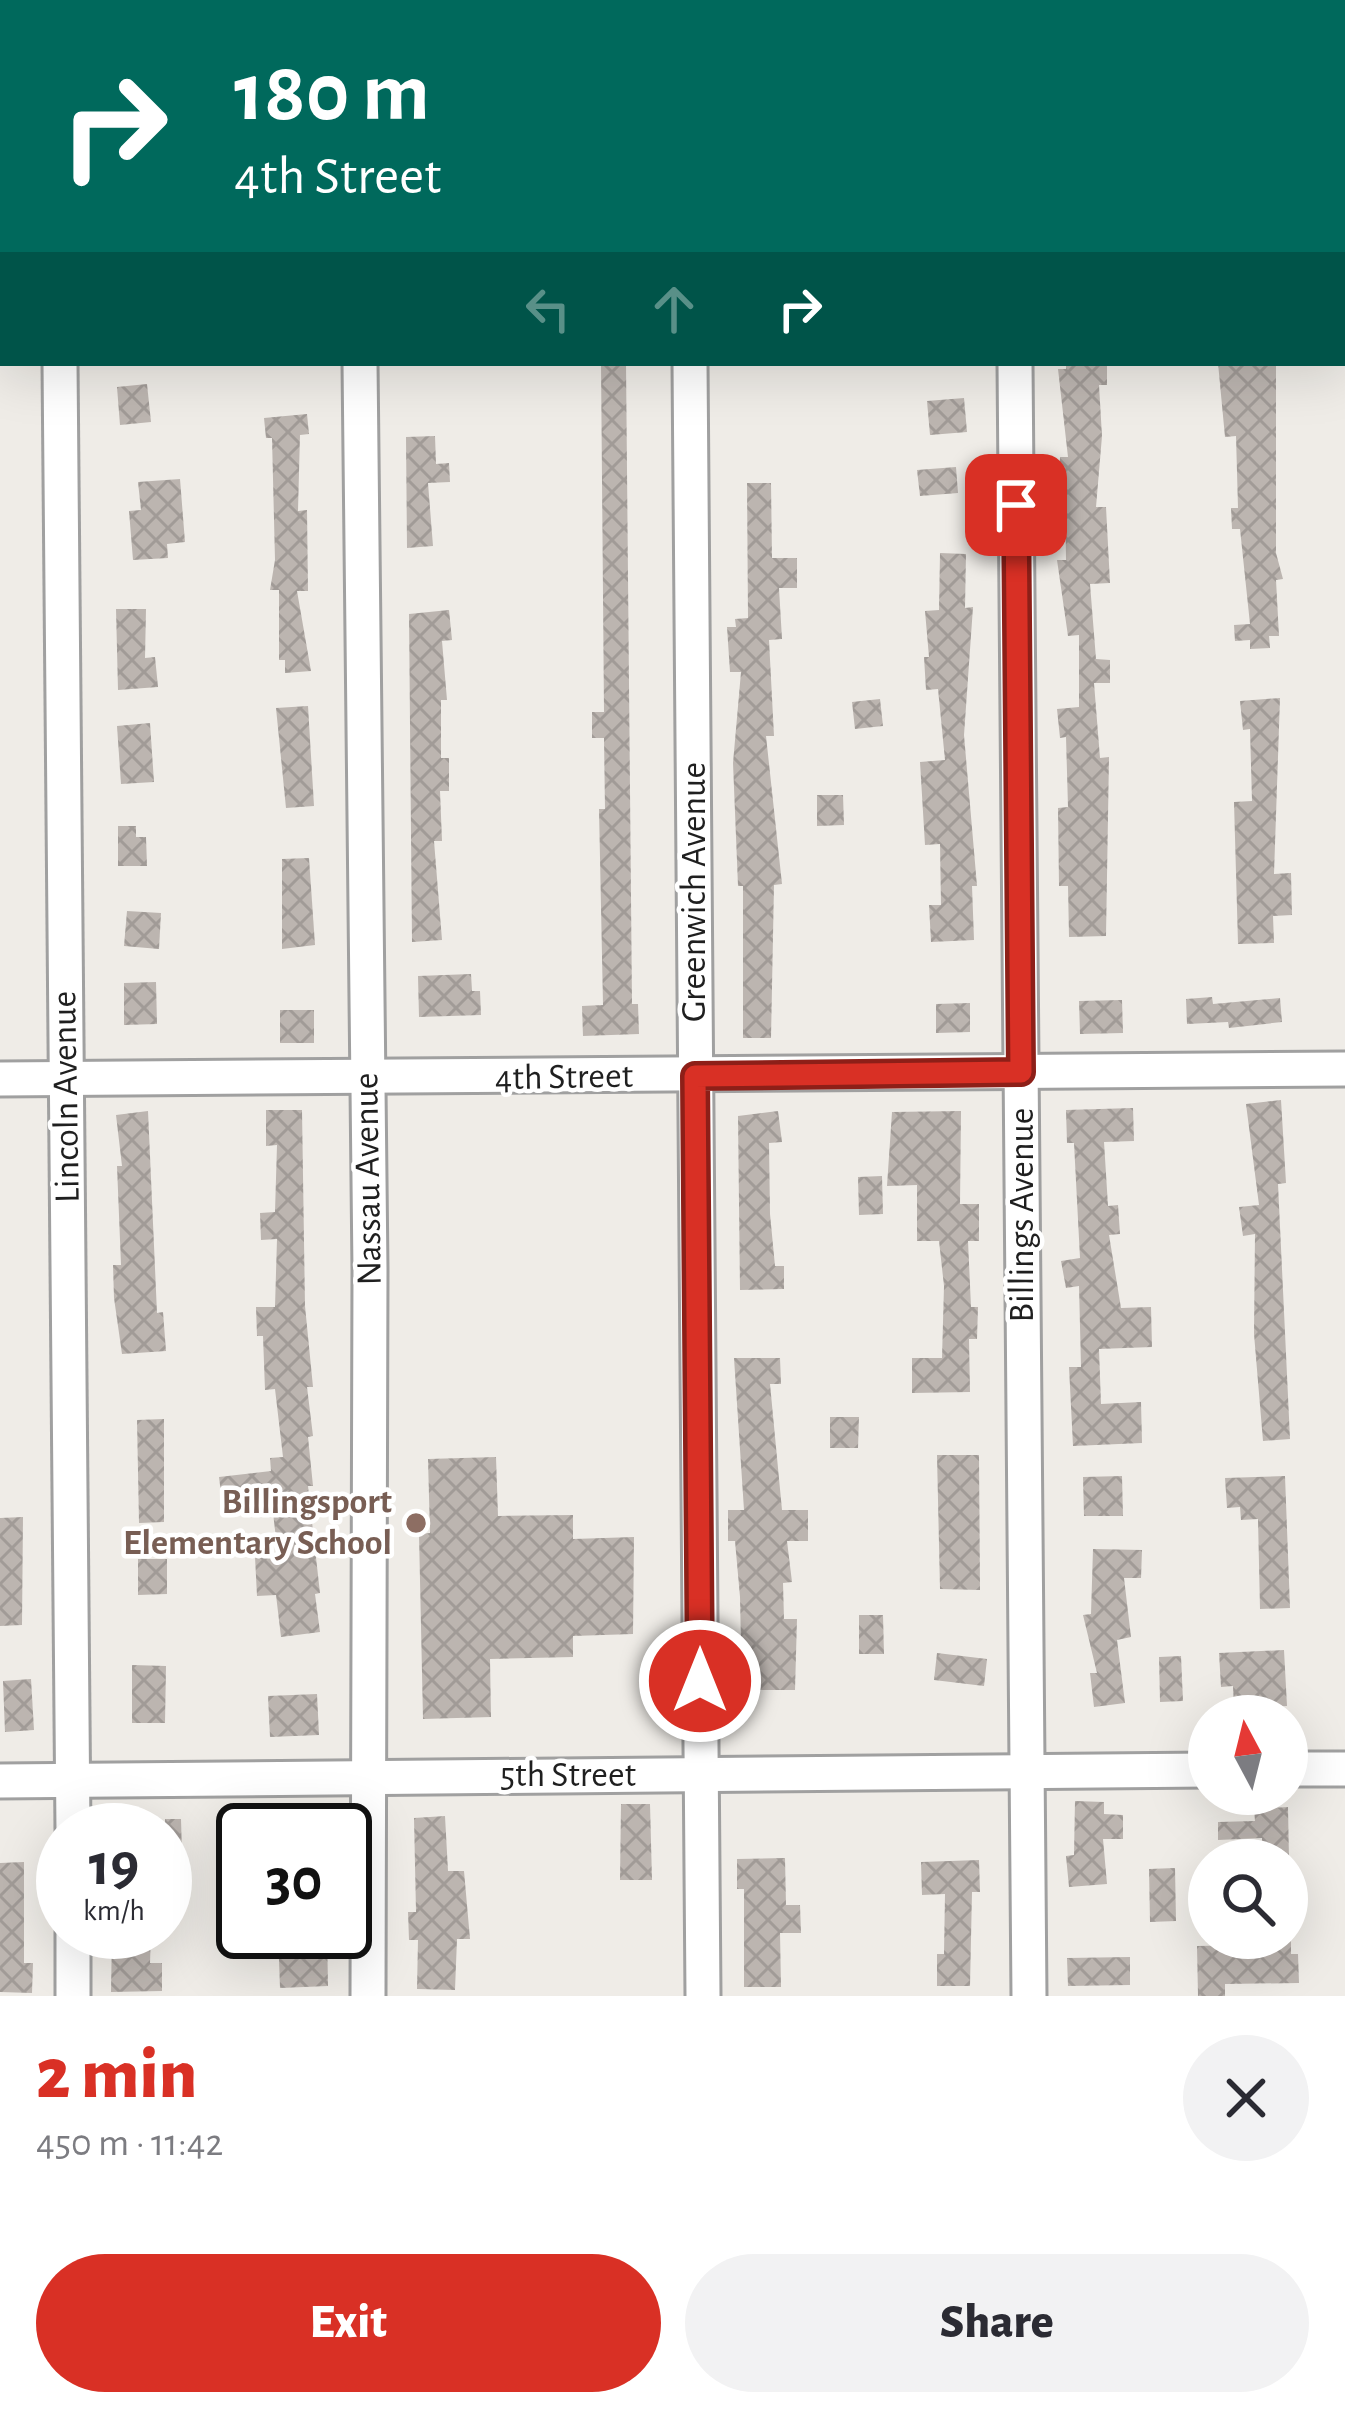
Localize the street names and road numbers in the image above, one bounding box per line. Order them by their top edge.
street label: Greenwich Avenue [676,762,712,1022]
street label: Lincoln Avenue [46,991,86,1203]
street label: 4th Street [495,1058,634,1096]
street label: Nassau Avenue [348,1072,388,1286]
street label: Billings Avenue [1004,1108,1040,1322]
street label: 5th Street [500,1757,636,1793]

